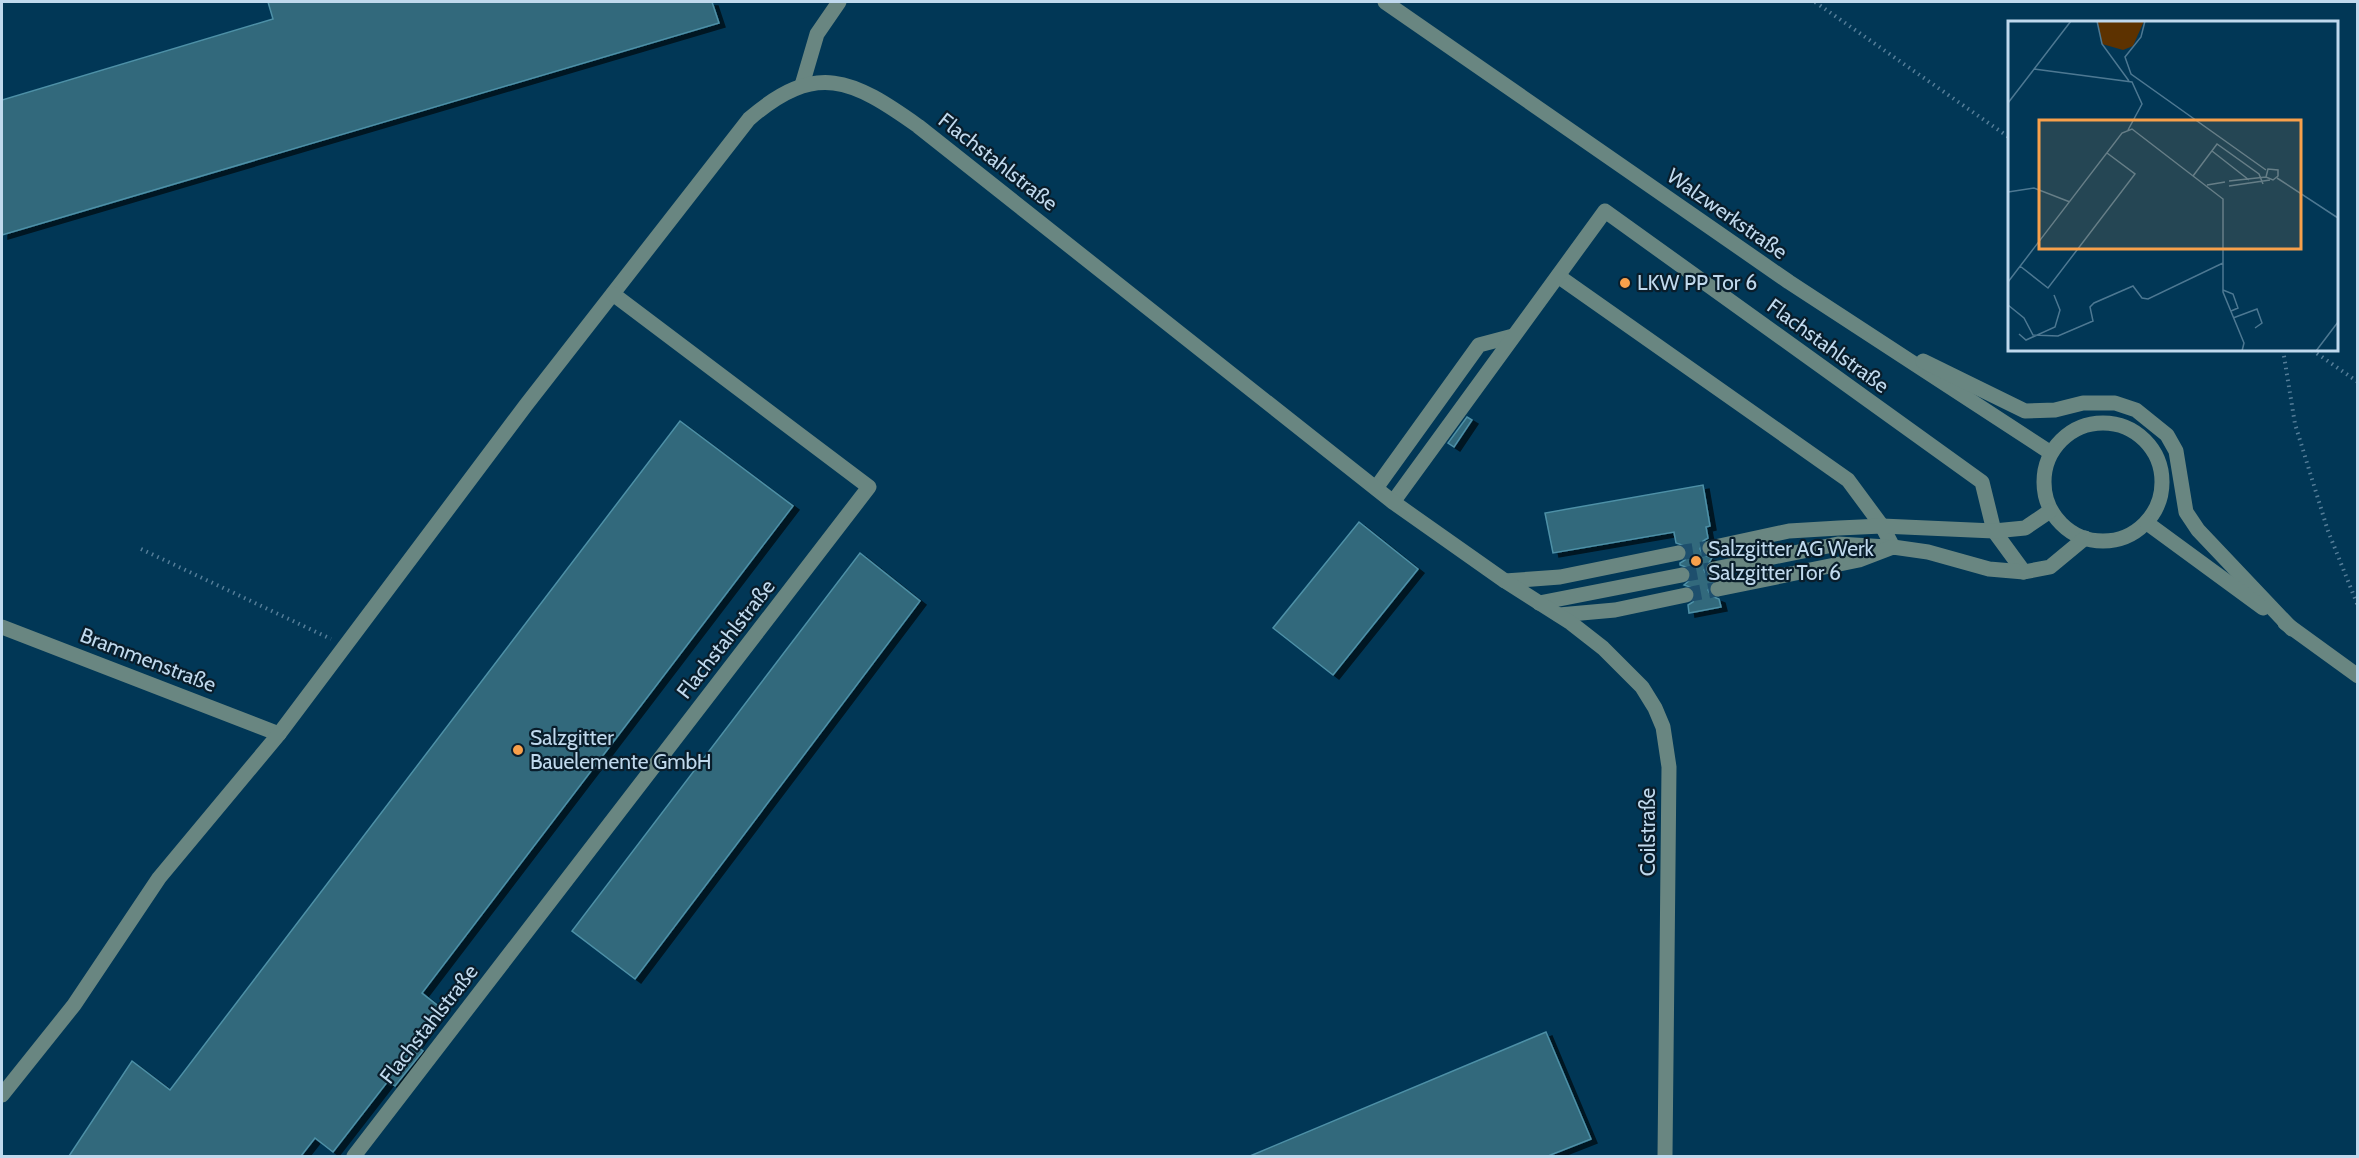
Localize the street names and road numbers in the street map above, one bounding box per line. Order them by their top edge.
street label: Flachstahlstraße [934,107,1063,216]
street label: Walzwerkstraße [1662,163,1792,264]
street label: Flachstahlstraße [1763,293,1894,398]
street label: Flachstahlstraße [671,574,780,703]
street label: Brammenstraße [77,622,220,697]
street label: Coilstraße [1635,787,1660,876]
street label: Flachstahlstraße [374,959,483,1088]

